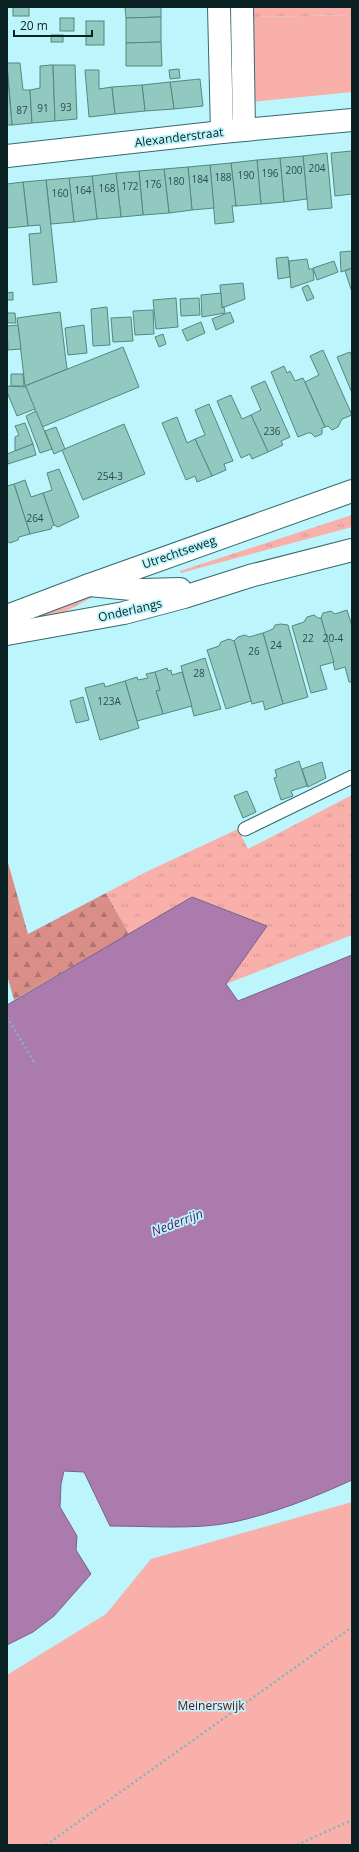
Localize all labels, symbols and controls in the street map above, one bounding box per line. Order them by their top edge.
scale bar [14,12,92,38]
text: 20 m [20,17,48,34]
house number: 93 [60,100,72,114]
house number: 91 [37,101,49,115]
house number: 87 [16,103,28,117]
street label: Alexanderstraat [134,123,224,151]
house number: 204 [308,161,326,175]
house number: 200 [285,163,303,177]
house number: 196 [261,166,279,180]
house number: 190 [237,168,255,182]
house number: 188 [214,170,232,184]
house number: 184 [191,172,209,186]
house number: 180 [167,174,185,188]
house number: 176 [144,177,162,191]
house number: 172 [121,179,139,193]
house number: 168 [98,181,116,195]
house number: 164 [74,183,92,197]
house number: 160 [51,186,69,200]
house number: 236 [263,424,281,438]
house number: 254-3 [97,469,123,483]
house number: 264 [26,511,44,525]
street label: Utrechtseweg [140,531,219,573]
street label: Onderlangs [96,594,164,626]
house number: 22 [302,631,314,645]
house number: 20-4 [323,631,343,645]
house number: 24 [270,638,282,652]
house number: 26 [248,644,260,658]
house number: 28 [193,666,205,680]
house number: 123A [97,694,121,708]
water label: Nederrijn [149,1204,205,1240]
park label: Meinerswijk [178,1697,245,1714]

